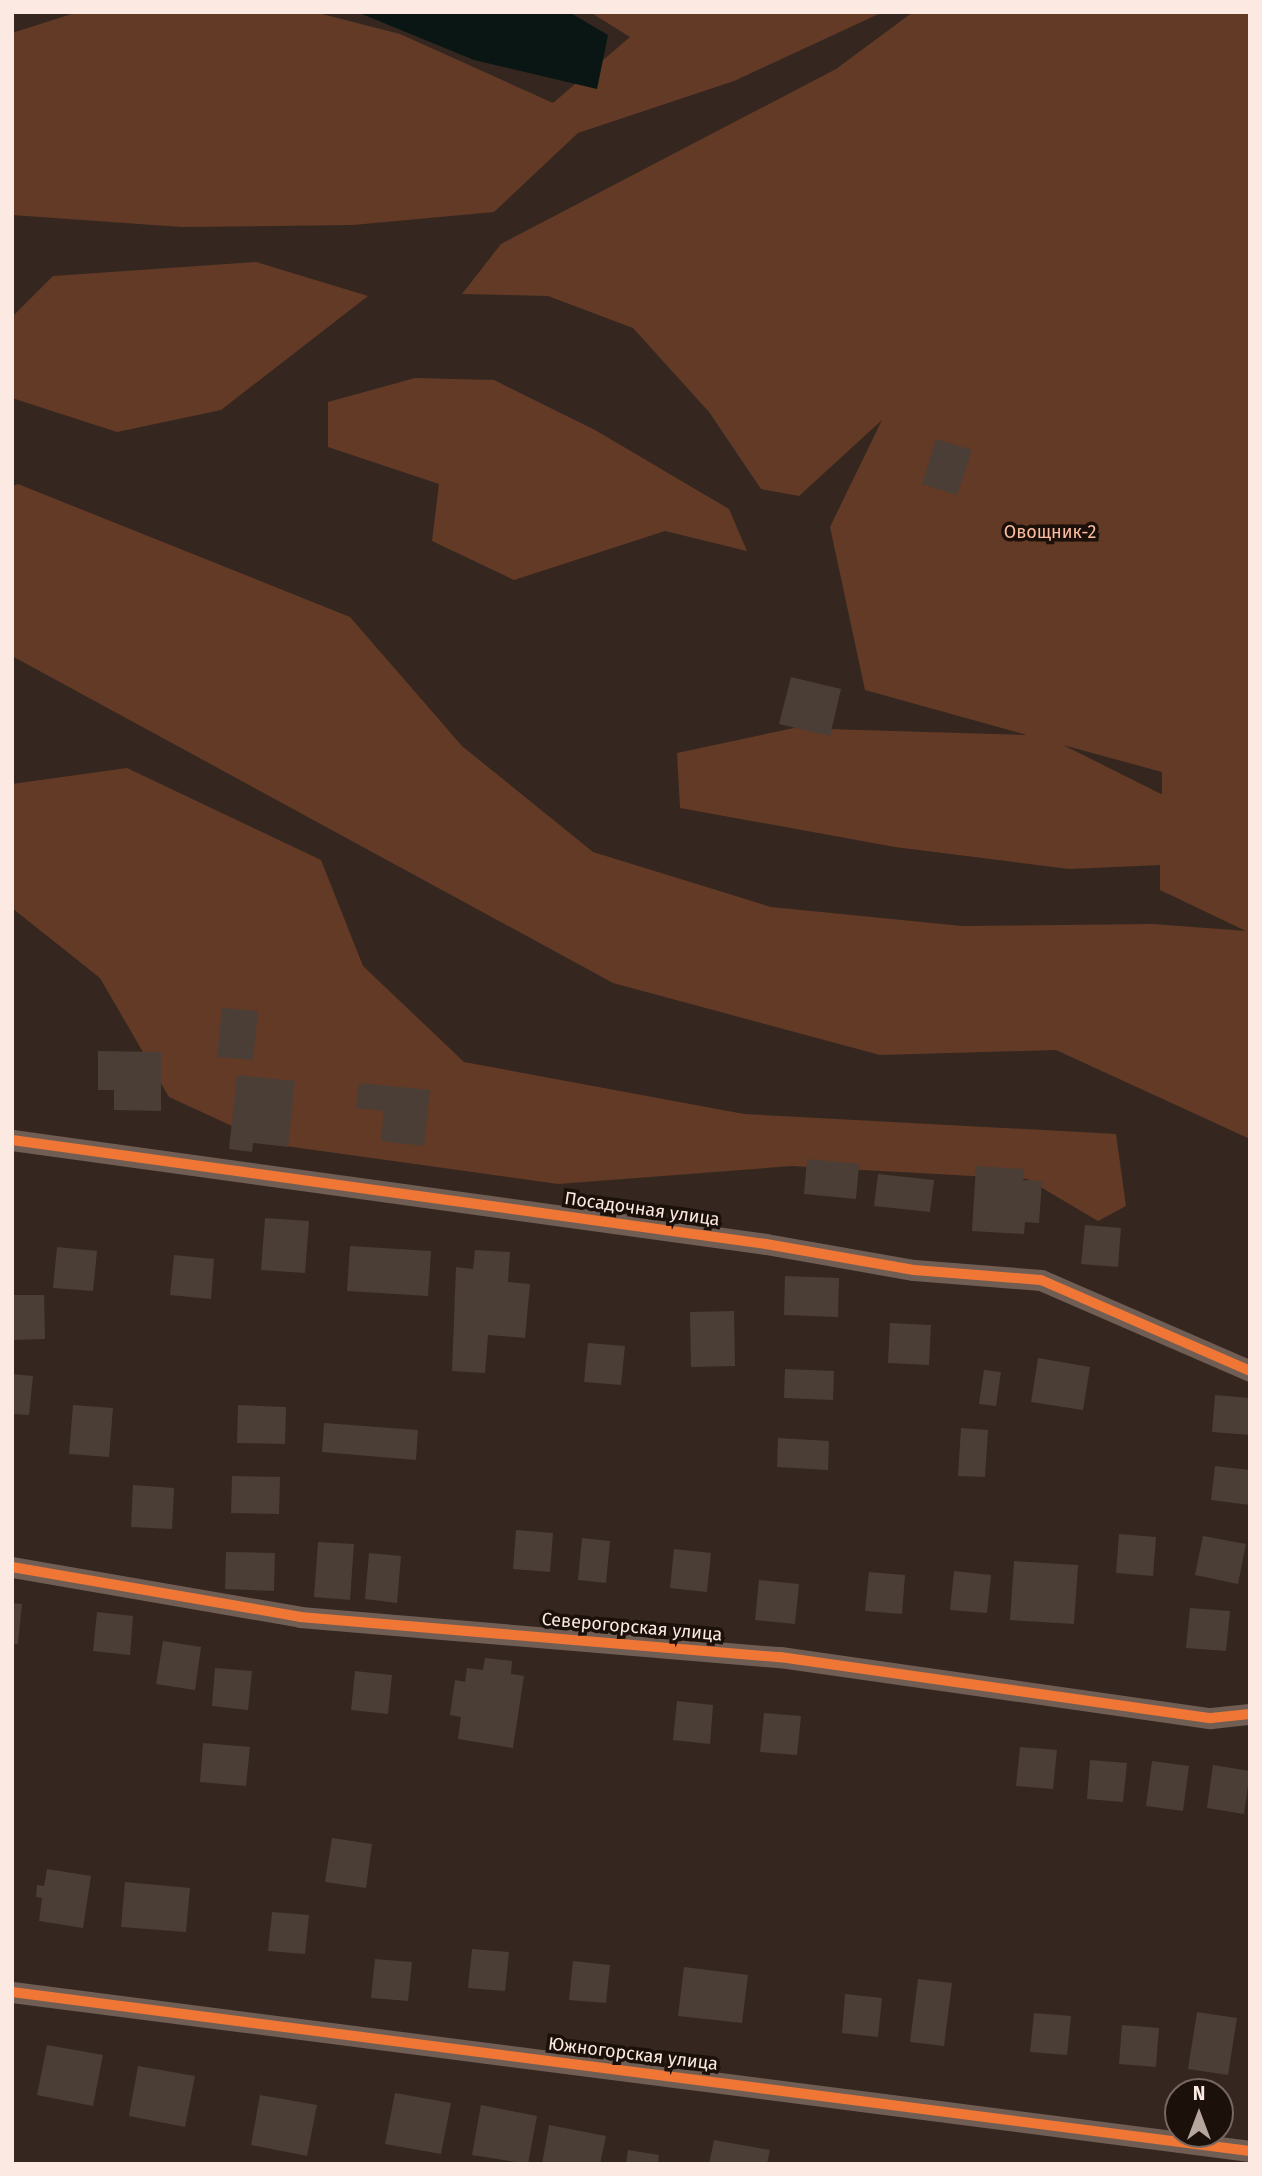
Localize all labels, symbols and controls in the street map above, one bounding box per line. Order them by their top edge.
park label: Овощник-2 [1004,521,1096,543]
street label: Посадочная улица [563,1187,721,1231]
street label: Северогорская улица [541,1608,723,1646]
street label: Южногорская улица [547,2033,719,2075]
north arrow [1164,2078,1234,2148]
text: N [1193,2082,1205,2105]

